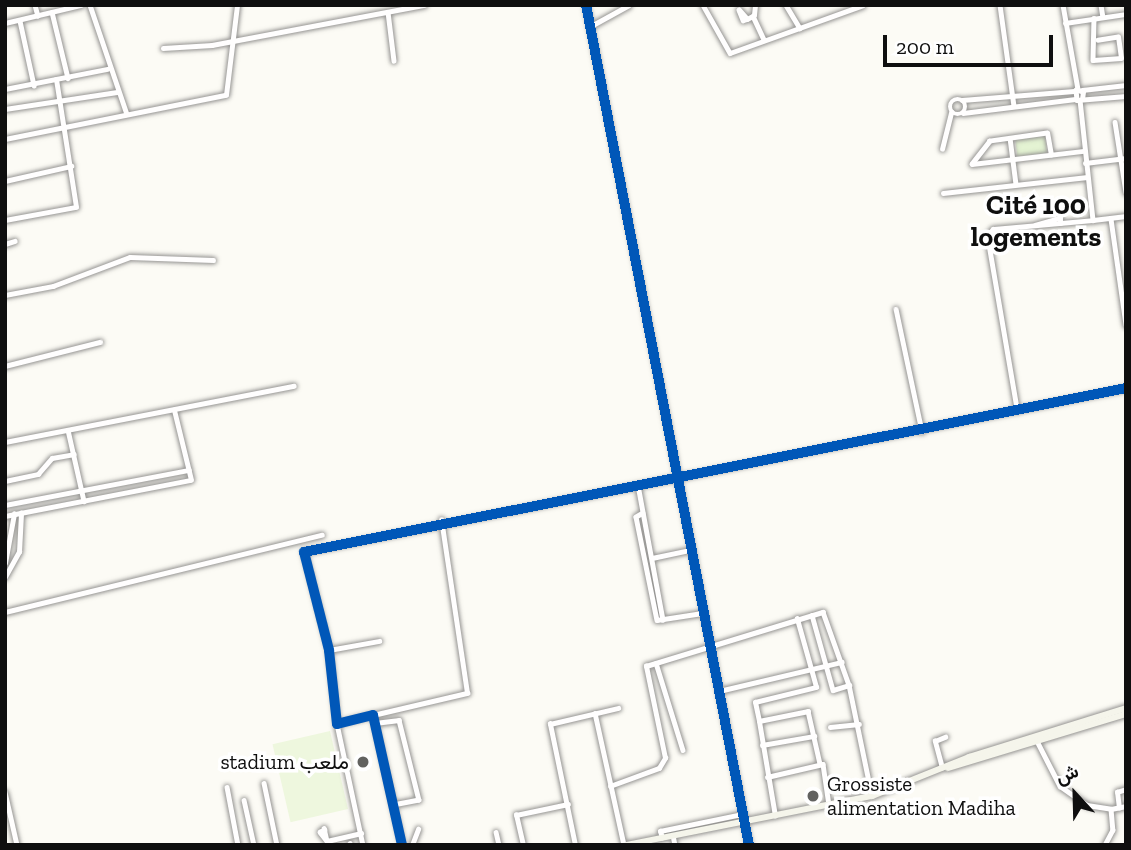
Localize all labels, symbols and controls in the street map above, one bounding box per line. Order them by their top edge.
scale bar [886,21,1056,65]
text: 200 m [896,34,954,59]
district label: Cité 100 logements [971,188,1101,254]
place label: stadium ملعب [220,749,349,775]
marker: stadium ملعب [355,754,371,770]
north arrow [1040,759,1110,829]
text: ش [1052,759,1082,789]
place label: Grossiste alimentation Madiha [827,771,1016,821]
marker: Grossiste alimentation Madiha [805,788,821,804]

